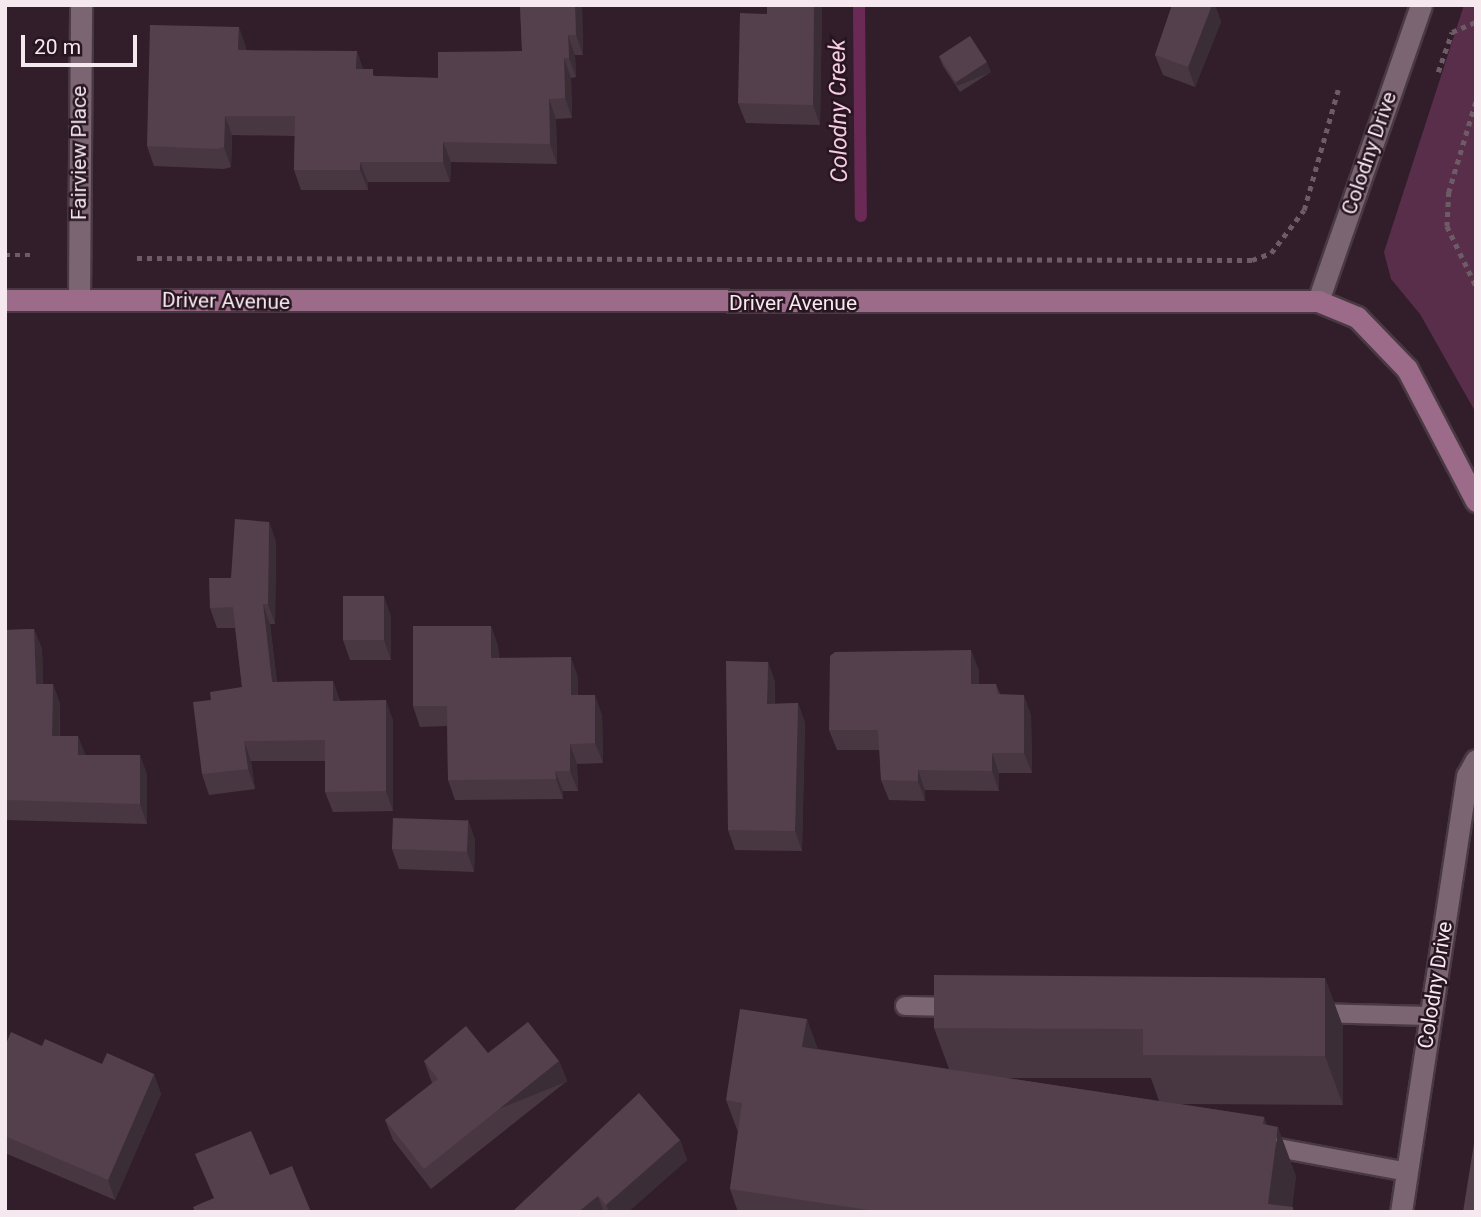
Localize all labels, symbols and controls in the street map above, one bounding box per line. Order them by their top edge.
scale bar [24,21,140,65]
text: 20 m [34,35,81,59]
water label: Colodny Creek [824,39,854,183]
street label: Fairview Place [66,86,92,220]
street label: Colodny Drive [1336,88,1402,218]
street label: Driver Avenue [162,287,290,315]
street label: Driver Avenue [729,290,857,316]
street label: Colodny Drive [1413,920,1457,1050]

